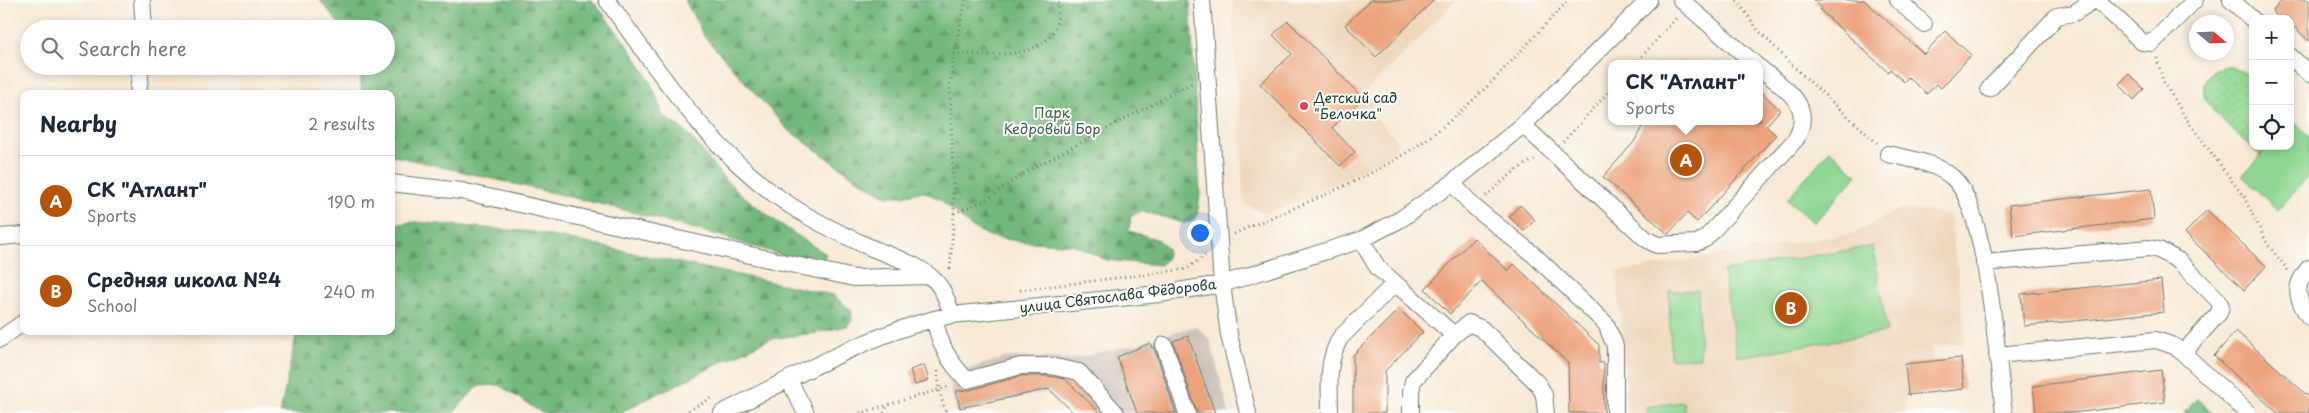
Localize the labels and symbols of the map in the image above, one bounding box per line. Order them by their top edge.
north arrow [2189,15,2234,60]
place label: Детский сад "Белочка" [1313,87,1397,124]
marker: Детский сад "Белочка" [1298,100,1310,112]
park label: Парк Кедровый Бор [1003,102,1101,139]
pin: A [1670,141,1702,179]
your location [1187,220,1213,246]
street label: улица Святослава Фёдорова [1018,273,1218,318]
pin: B [1775,289,1807,327]

